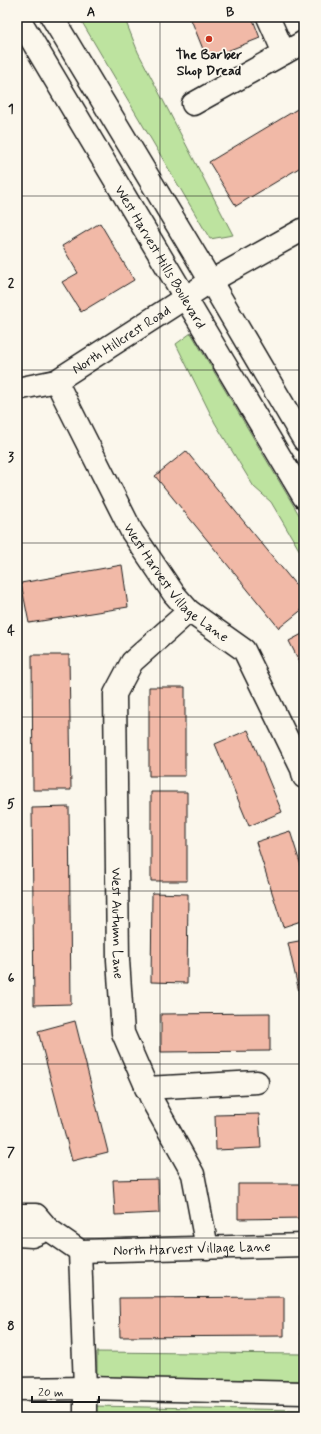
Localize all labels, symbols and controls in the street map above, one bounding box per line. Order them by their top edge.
text: A [87,4,95,21]
text: B [226,4,235,21]
marker: The Barber Shop Dread [204,34,214,44]
place label: The Barber Shop Dread [176,46,242,80]
text: 1 [8,101,14,118]
street label: West Harvest Hills Boulevard [110,182,210,332]
text: 2 [8,275,15,292]
street label: North Hillcrest Road [69,302,174,378]
text: 3 [8,449,14,466]
street label: West Harvest Village Lane [119,520,232,647]
text: 4 [7,623,15,640]
text: 5 [7,796,15,813]
street label: West Autumn Lane [107,867,127,980]
text: 6 [8,970,15,987]
text: 7 [7,1144,15,1161]
street label: North Harvest Village Lane [113,1238,271,1260]
text: 8 [7,1318,15,1335]
scale bar [32,1378,99,1404]
text: 20 m [38,1385,64,1401]

